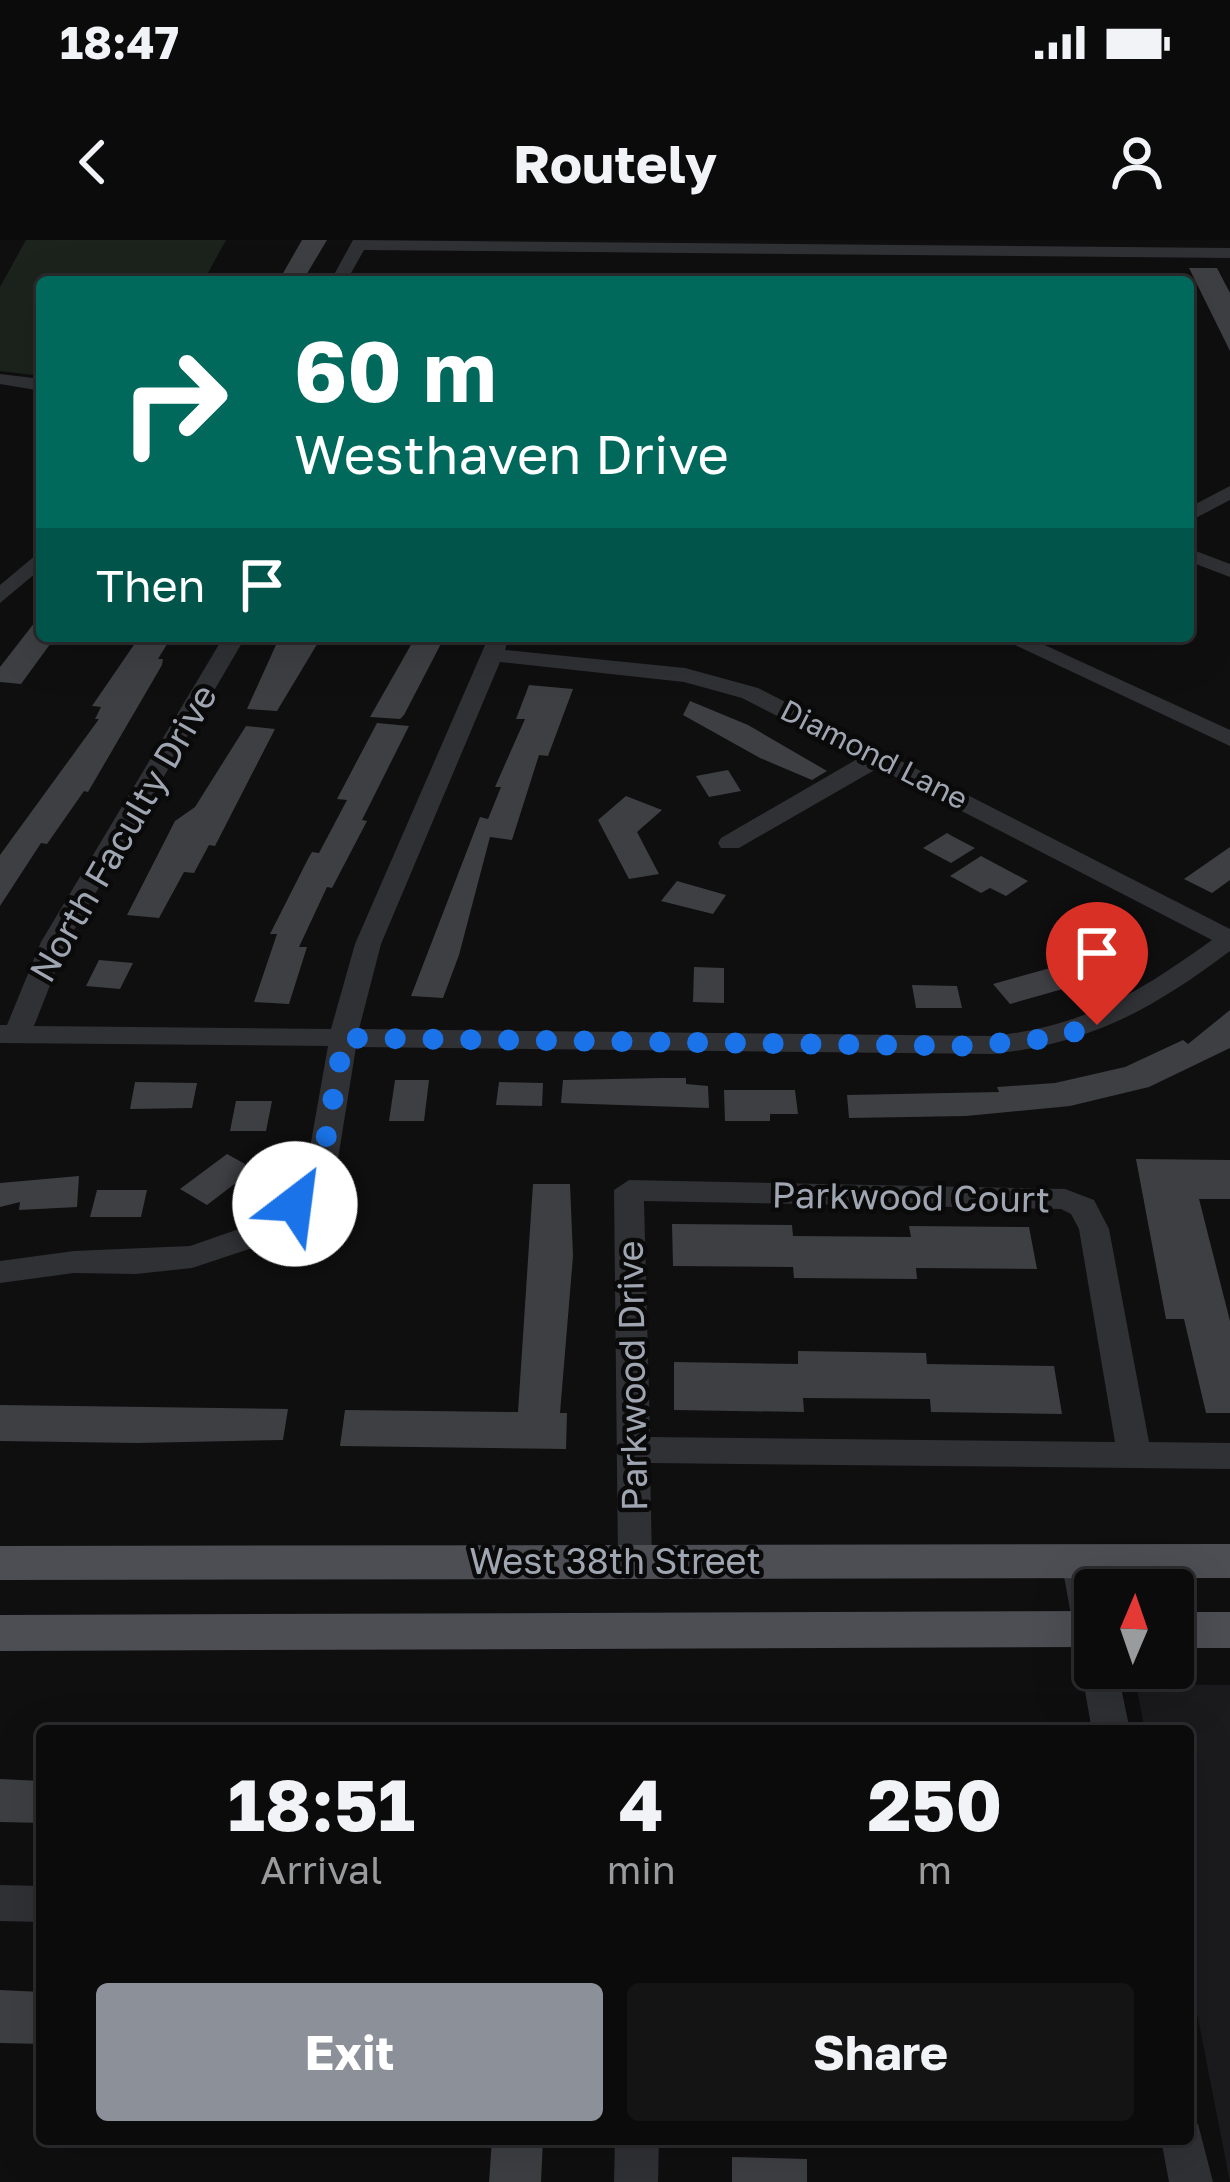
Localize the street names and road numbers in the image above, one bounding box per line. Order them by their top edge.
street label: North Faculty Drive [20,677,225,989]
street label: Diamond Lane [775,692,974,817]
street label: Parkwood Court [771,1173,1051,1220]
street label: Parkwood Drive [608,1240,655,1512]
street label: West 38th Street [469,1539,761,1582]

